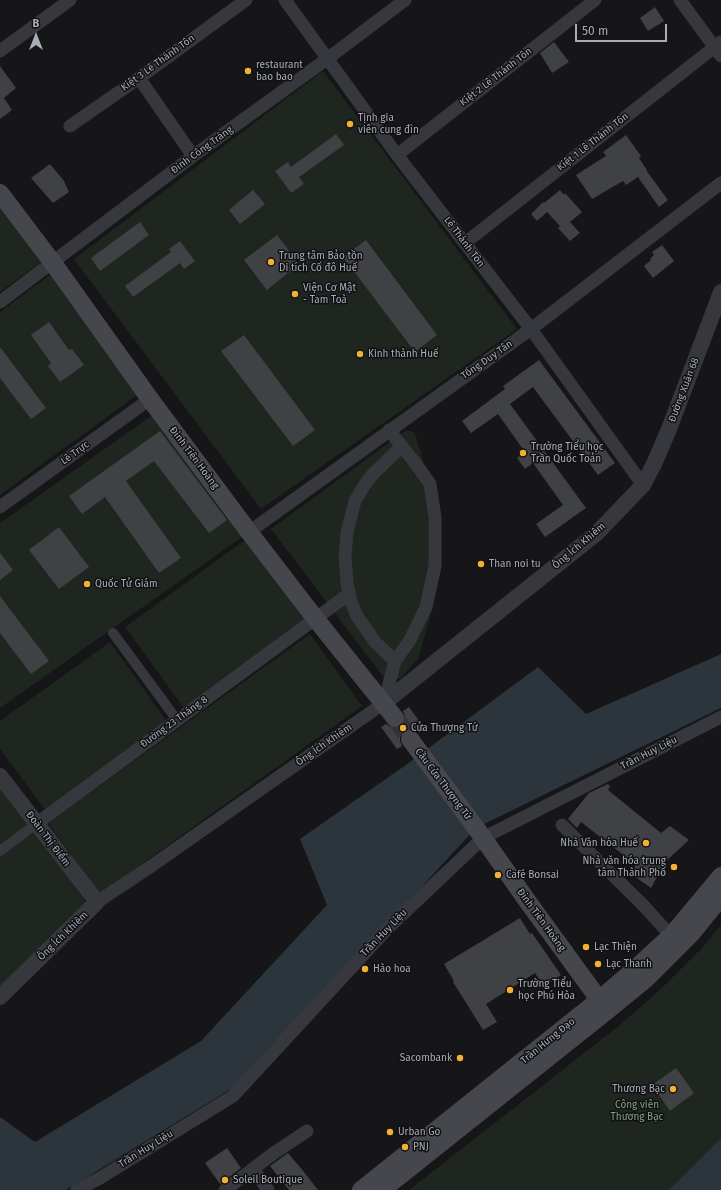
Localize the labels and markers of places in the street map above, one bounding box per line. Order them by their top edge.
place label: restaurant bao bao [256,59,303,82]
marker: restaurant bao bao [243,66,253,76]
place label: Tịnh gia viên cung đìn [358,112,419,136]
marker: Tịnh gia viên cung đìn [345,119,355,129]
place label: Trung tâm Bảo tồn Di tích Cố đô Huế [279,250,363,274]
marker: Trung tâm Bảo tồn Di tích Cố đô Huế [266,257,276,267]
place label: Viện Cơ Mật - Tam Toà [303,282,356,306]
marker: Viện Cơ Mật - Tam Toà [290,289,300,299]
place label: Kinh thành Huế [368,348,438,360]
marker: Kinh thành Huế [355,349,365,359]
place label: Trường Tiểu học Trần Quốc Toản [531,441,604,464]
marker: Trường Tiểu học Trần Quốc Toản [518,448,528,458]
place label: Than noi tu [489,558,541,570]
marker: Than noi tu [476,559,486,569]
place label: Quốc Tử Giám [95,578,158,590]
marker: Quốc Tử Giám [82,579,92,589]
place label: Cửa Thượng Tứ [411,722,478,734]
marker: Cửa Thượng Tứ [398,723,408,733]
place label: Nhà Văn hóa Huế [560,837,638,849]
marker: Nhà Văn hóa Huế [641,838,651,848]
place label: Nhà văn hóa trung tâm Thành Phố [582,855,666,878]
marker: Nhà văn hóa trung tâm Thành Phố [669,862,679,872]
place label: Café Bonsai [506,869,559,881]
marker: Café Bonsai [493,870,503,880]
place label: Lạc Thiện [594,941,637,953]
marker: Lạc Thiện [581,942,591,952]
place label: Lạc Thanh [606,958,652,970]
marker: Lạc Thanh [593,959,603,969]
place label: Hào hoa [373,963,411,975]
marker: Hào hoa [360,964,370,974]
place label: Trường Tiểu học Phú Hòa [518,978,575,1002]
marker: Trường Tiểu học Phú Hòa [505,985,515,995]
place label: Sacombank [400,1052,452,1064]
marker: Sacombank [455,1053,465,1063]
place label: Thương Bạc [612,1083,665,1095]
marker: Thương Bạc [668,1084,678,1094]
place label: Urban Go [398,1126,440,1138]
marker: Urban Go [385,1127,395,1137]
place label: PNJ [413,1141,429,1153]
marker: PNJ [400,1142,410,1152]
place label: Soleil Boutique [233,1174,302,1186]
marker: Soleil Boutique [220,1175,230,1185]

